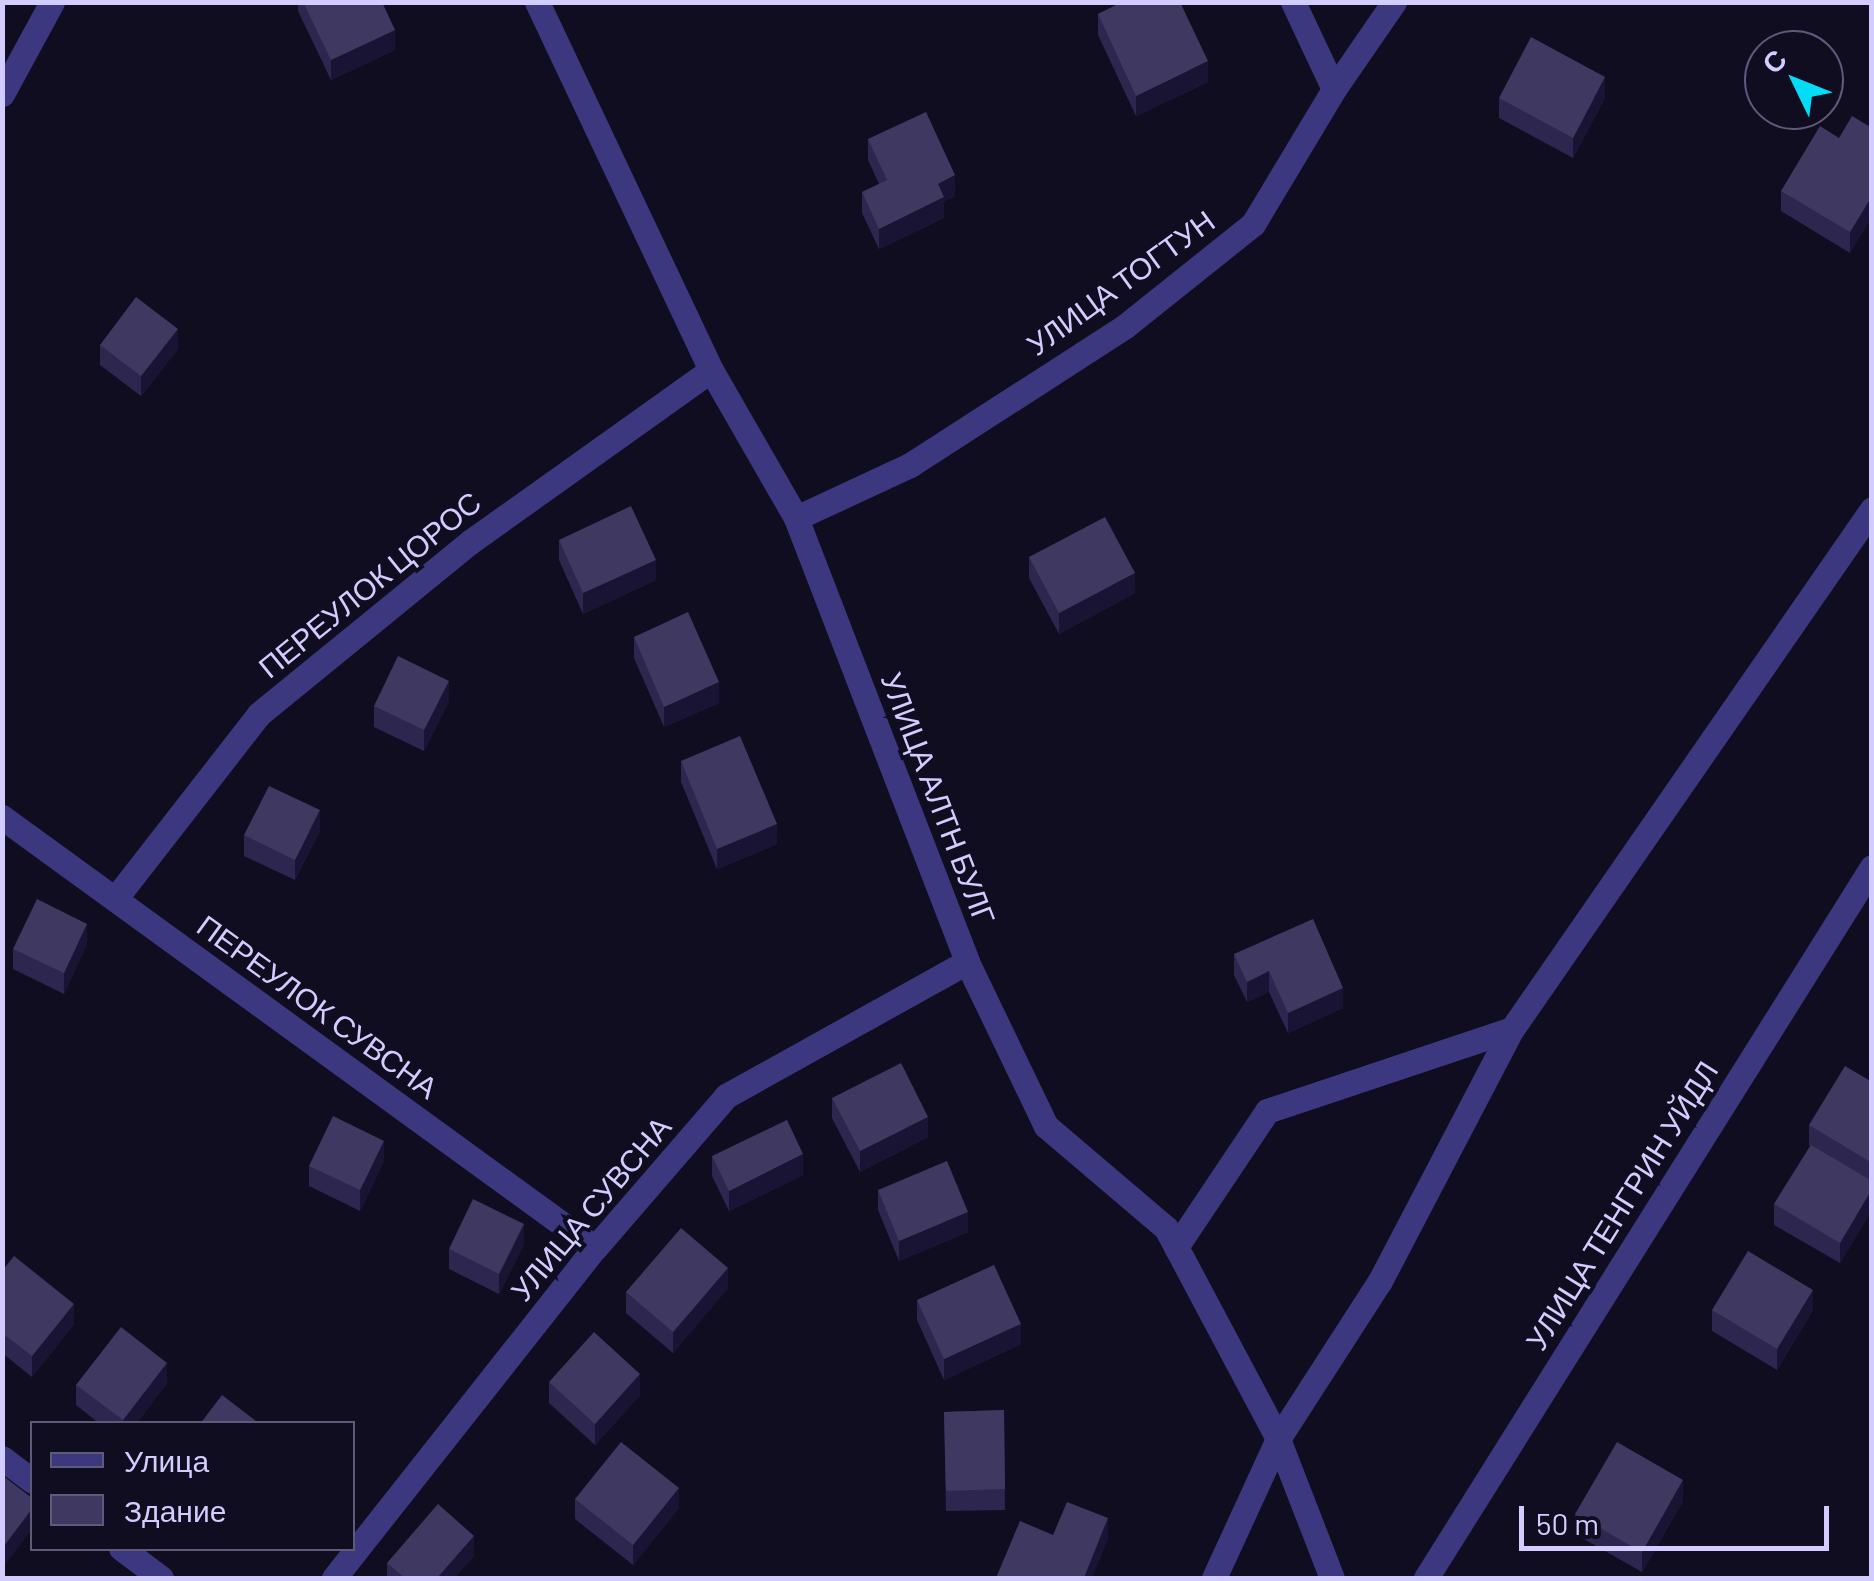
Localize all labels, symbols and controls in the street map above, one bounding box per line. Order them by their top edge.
north arrow [1744,30,1844,130]
text: С [1754,42,1793,80]
street label: УЛИЦА ТОГТУН [1019,202,1221,362]
street label: ПЕРЕУЛОК ЦОРОС [251,483,487,685]
street label: УЛИЦА АЛТН БУЛГ [874,667,1004,929]
street label: ПЕРЕУЛОК СУВСНА [191,907,445,1105]
street label: УЛИЦА ТЕНГРИН УЙДЛ [1517,1054,1725,1356]
street label: УЛИЦА СУВСНА [502,1108,678,1308]
legend [30,1421,355,1551]
text: Улица [124,1442,209,1478]
scale bar [1524,1486,1834,1548]
text: Здание [124,1492,226,1528]
text: 50 m [1536,1505,1599,1541]

